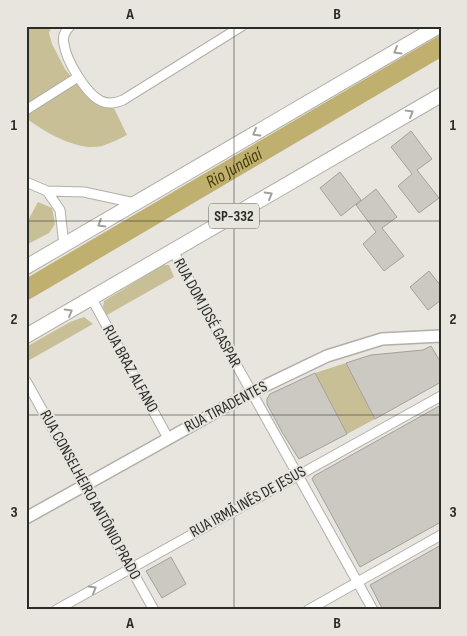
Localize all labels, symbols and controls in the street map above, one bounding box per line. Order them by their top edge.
text: A [125,5,134,24]
text: B [333,5,341,24]
one-way arrow [393,44,402,54]
one-way arrow [404,109,413,119]
text: 1 [11,116,18,135]
text: 1 [450,116,457,135]
one-way arrow [253,126,262,136]
water label: Rio Jundiaí [202,142,267,192]
one-way arrow [264,191,273,201]
road number: SP-332 [209,204,259,228]
one-way arrow [97,217,106,227]
street label: RUA DOM JOSÉ GASPAR [169,255,245,371]
one-way arrow [63,309,72,319]
text: 2 [10,310,18,329]
text: 2 [449,310,457,329]
street label: RUA BRAZ ALFANO [98,322,162,416]
street label: RUA TIRADENTES [181,377,271,437]
street label: RUA CONSELHEIRO ANTÔNIO PRADO [35,407,145,583]
street label: RUA IRMÃ INÊS DE JESUS [187,462,310,542]
text: 3 [10,503,18,522]
text: 3 [449,503,457,522]
one-way arrow [88,585,97,595]
text: A [125,614,134,633]
text: B [333,614,341,633]

